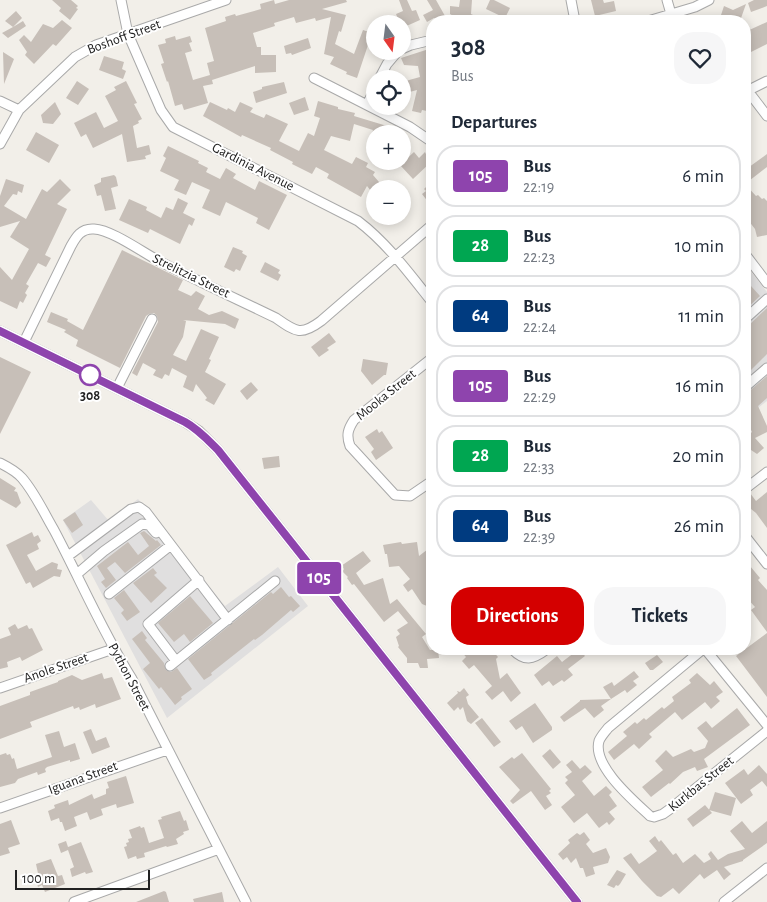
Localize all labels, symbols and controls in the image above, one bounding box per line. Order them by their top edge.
north arrow [366,15,411,60]
map controls [366,15,411,225]
street label: Boshoff Street [85,17,163,57]
button: heart [674,32,726,84]
text: 308 [451,36,486,60]
text: Bus [451,68,474,84]
button: locate [366,70,411,115]
text: Departures [451,113,537,132]
button: + [366,125,411,170]
street label: Gardinia Avenue [210,140,296,194]
text: Bus [523,157,551,176]
text: 105 [469,167,492,185]
text: 6 min [682,167,724,186]
text: 22:19 [523,179,554,195]
button: − [366,180,411,225]
text: Bus [523,227,551,246]
text: 28 [472,237,489,255]
text: 10 min [675,237,724,256]
text: 22:23 [523,249,555,265]
street label: Strelitzia Street [150,251,232,301]
text: Bus [523,297,551,316]
text: 64 [472,307,489,325]
text: 11 min [678,307,724,326]
text: 22:24 [523,319,556,335]
marker: 308 [79,364,101,386]
street label: Mooka Street [353,366,419,423]
text: Bus [523,367,551,386]
text: 105 [469,377,492,395]
text: 16 min [676,377,724,396]
place label: 308 [80,389,100,403]
text: 22:29 [523,389,556,405]
text: Bus [523,437,551,456]
text: 28 [472,447,489,465]
text: 20 min [673,447,724,466]
text: 22:33 [523,459,554,475]
text: Bus [523,507,551,526]
text: 64 [472,517,489,535]
text: 26 min [674,517,724,536]
text: 22:39 [523,529,555,545]
line badge: 105 [290,562,348,594]
text: 105 [307,569,331,587]
button: Directions [451,587,584,645]
button: Tickets [594,587,726,645]
street label: Python Street [105,641,153,714]
street label: Anole Street [22,650,91,686]
street label: Kurkbas Street [666,753,737,814]
street label: Iguana Street [46,759,120,797]
scale bar [15,867,150,890]
text: 100 m [22,872,55,886]

